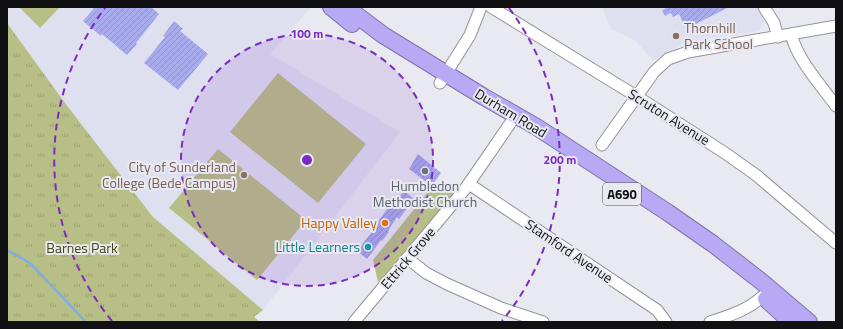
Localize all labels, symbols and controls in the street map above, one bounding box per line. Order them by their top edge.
place label: Thornhill Park School [684,17,753,54]
text: 100 m [291,24,323,43]
marker: Thornhill Park School [671,31,681,41]
street label: Durham Road [471,83,551,142]
street label: Scruton Avenue [624,83,714,150]
text: 200 m [544,150,576,169]
centre of rings [300,153,314,167]
place label: City of Sunderland College (Bede Campus) [102,156,236,193]
marker: Humbledon Methodist Church [420,166,430,176]
marker: City of Sunderland College (Bede Campus) [239,170,249,180]
place label: Humbledon Methodist Church [373,175,477,212]
road number: A690 [603,183,641,205]
place label: Happy Valley [301,212,377,233]
street label: Stamford Avenue [521,213,617,288]
marker: Happy Valley [380,218,390,228]
street label: Ettrick Grove [375,222,440,293]
place label: Little Learners [276,236,360,257]
park label: Barnes Park [46,237,118,258]
marker: Little Learners [363,242,373,252]

